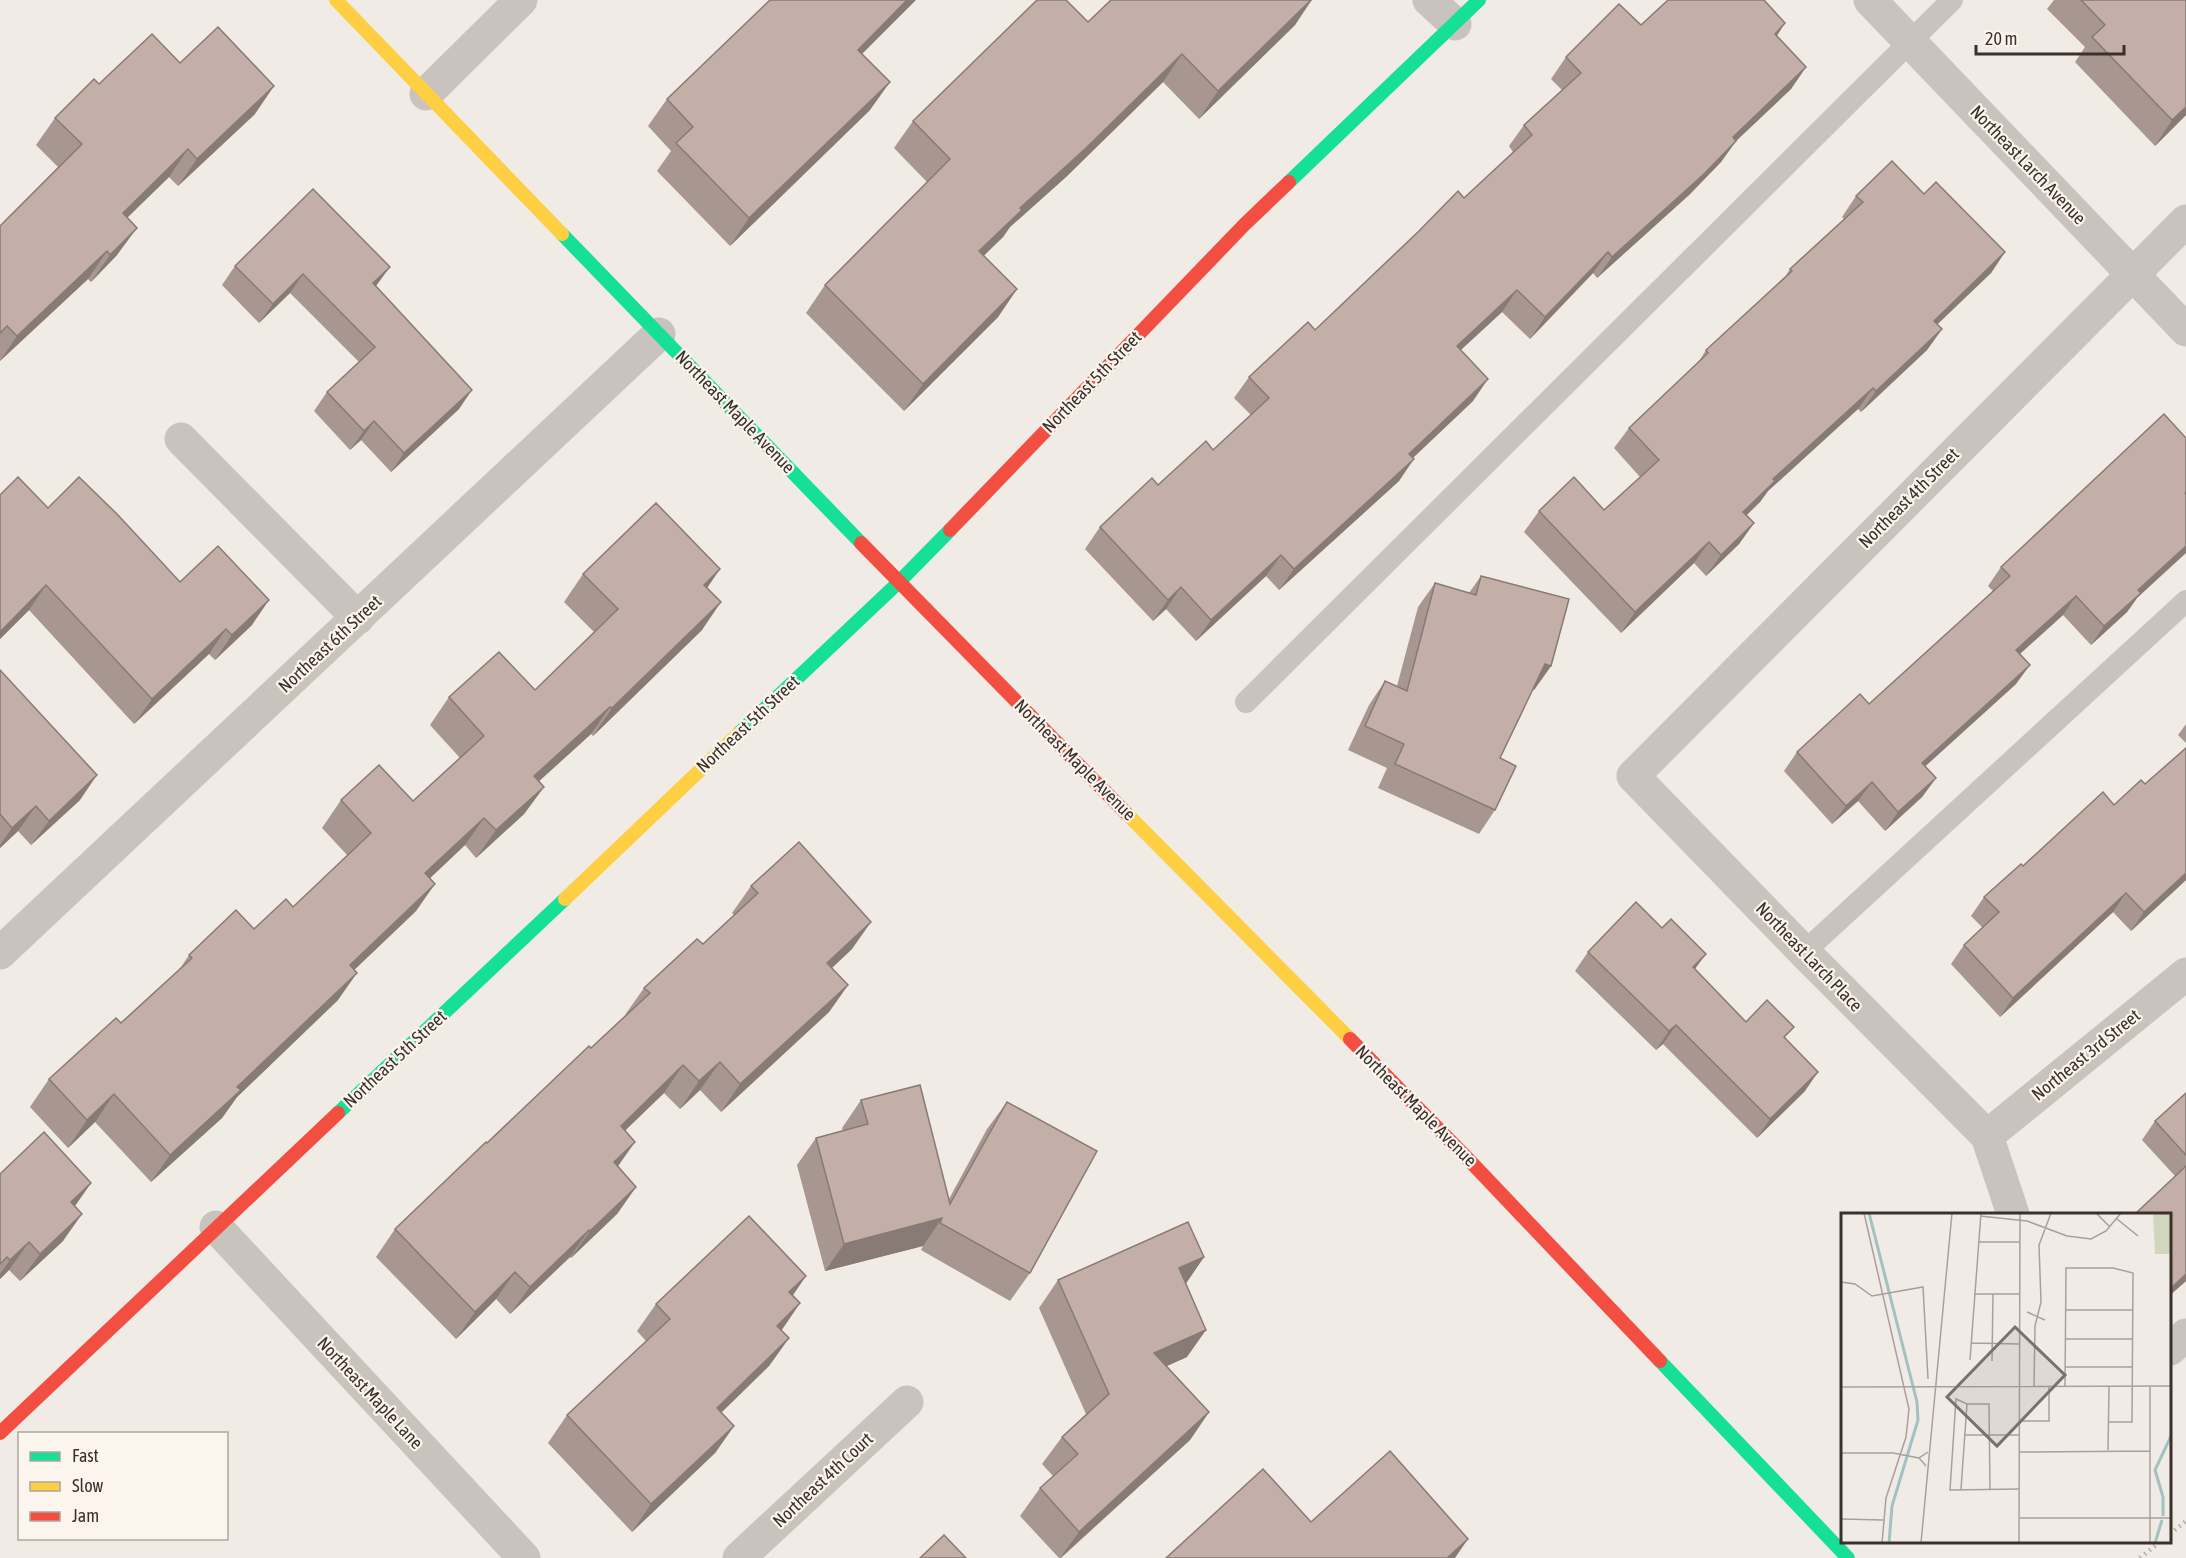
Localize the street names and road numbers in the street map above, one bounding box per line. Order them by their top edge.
street label: Northeast Larch Avenue [1966,101,2090,228]
street label: Northeast 5th Street [1038,327,1145,437]
street label: Northeast Maple Avenue [671,346,799,477]
street label: Northeast 4th Street [1854,443,1963,552]
street label: Northeast 6th Street [274,591,385,697]
street label: Northeast 5th Street [692,671,803,777]
street label: Northeast Maple Avenue [1010,695,1140,825]
street label: Northeast Larch Place [1752,898,1867,1016]
street label: Northeast 3rd Street [2027,1005,2144,1105]
street label: Northeast 5th Street [339,1006,450,1112]
street label: Northeast Maple Avenue [1351,1041,1481,1171]
street label: Northeast Maple Lane [313,1332,428,1453]
street label: Northeast 4th Court [768,1428,877,1531]

